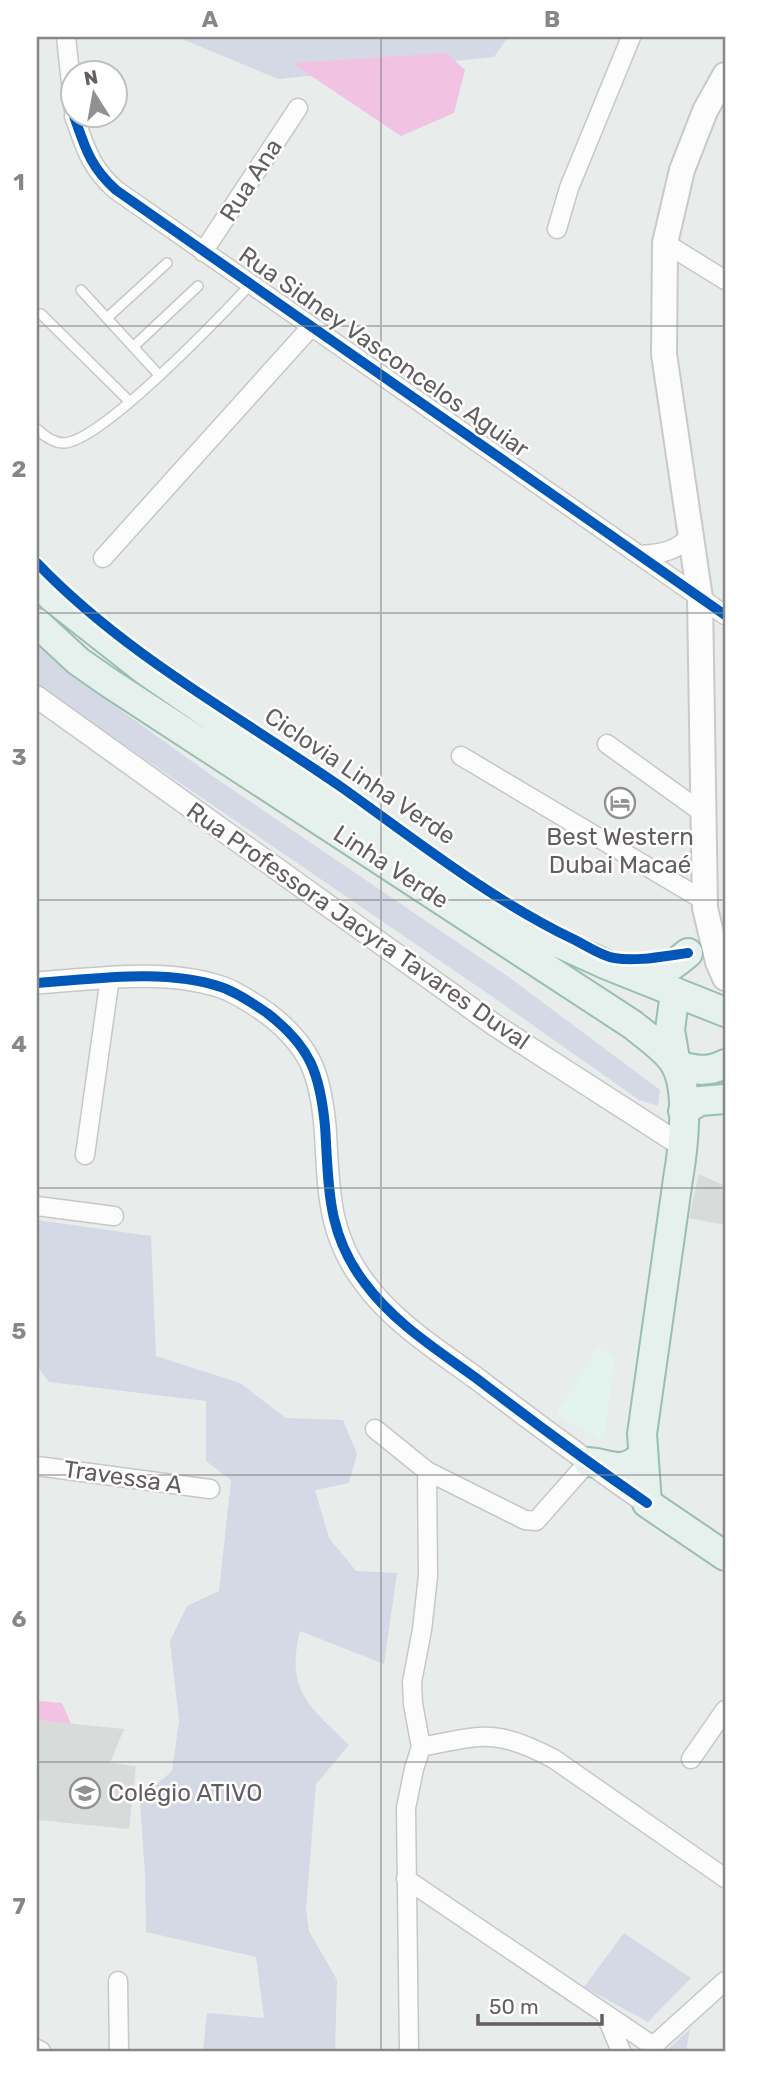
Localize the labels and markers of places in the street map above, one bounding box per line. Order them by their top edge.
hotel icon: Best Western Dubai Macaé [603,786,637,820]
place label: Best Western Dubai Macaé [546,823,694,879]
school or university icon: Colégio ATIVO [68,1776,102,1810]
place label: Colégio ATIVO [108,1779,262,1807]

